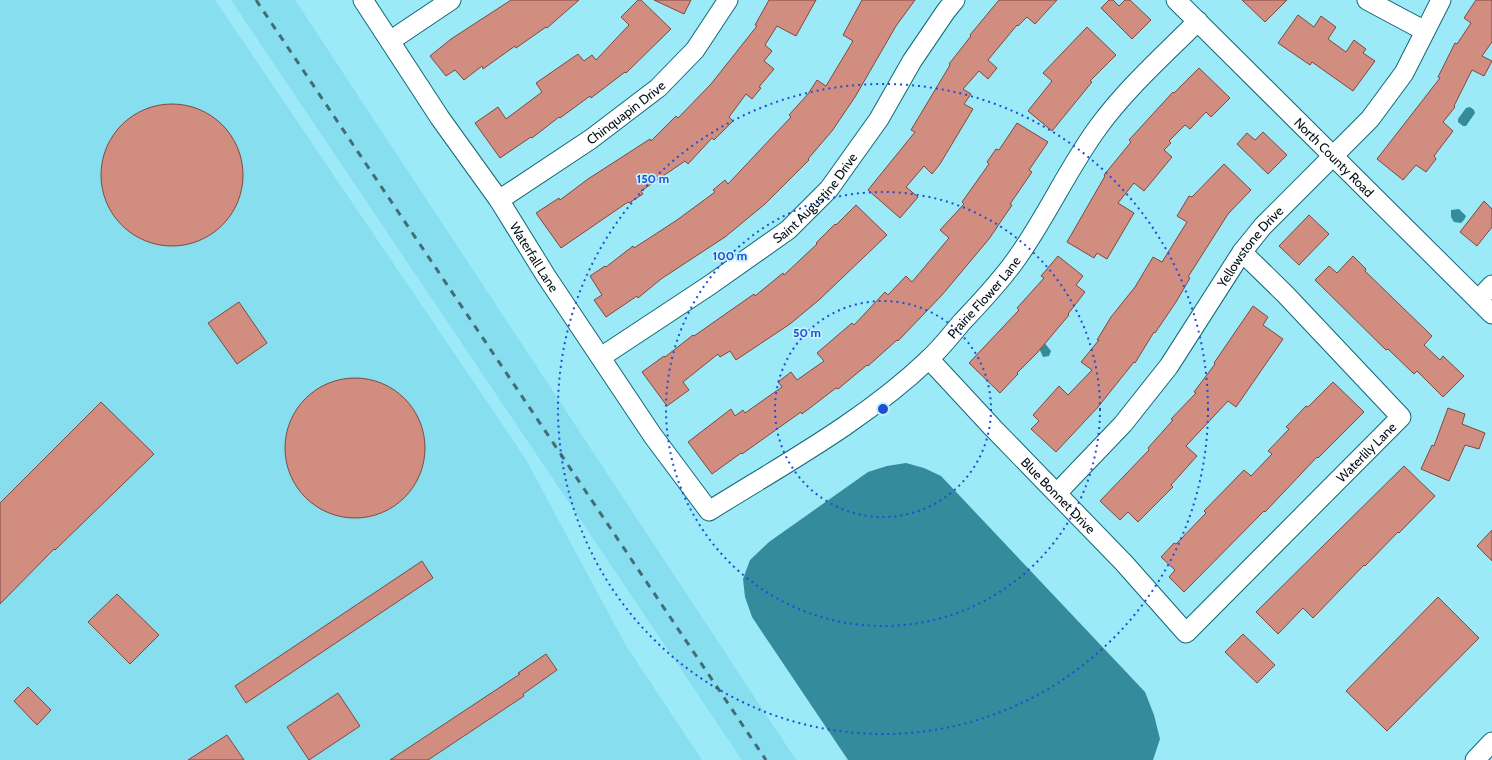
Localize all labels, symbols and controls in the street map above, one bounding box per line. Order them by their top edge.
street label: Chinquapin Drive [583,77,669,148]
street label: North County Road [1291,114,1377,200]
street label: Saint Augustine Drive [770,149,861,246]
text: 150 m [637,171,669,186]
street label: Yellowstone Drive [1213,202,1287,291]
street label: Waterfall Lane [507,219,563,295]
text: 100 m [713,248,747,263]
street label: Prairie Flower Lane [944,253,1024,342]
text: 50 m [793,325,821,340]
centre of rings [876,402,890,416]
street label: Waterlily Lane [1333,419,1400,485]
street label: Blue Bonnet Drive [1018,454,1099,537]

